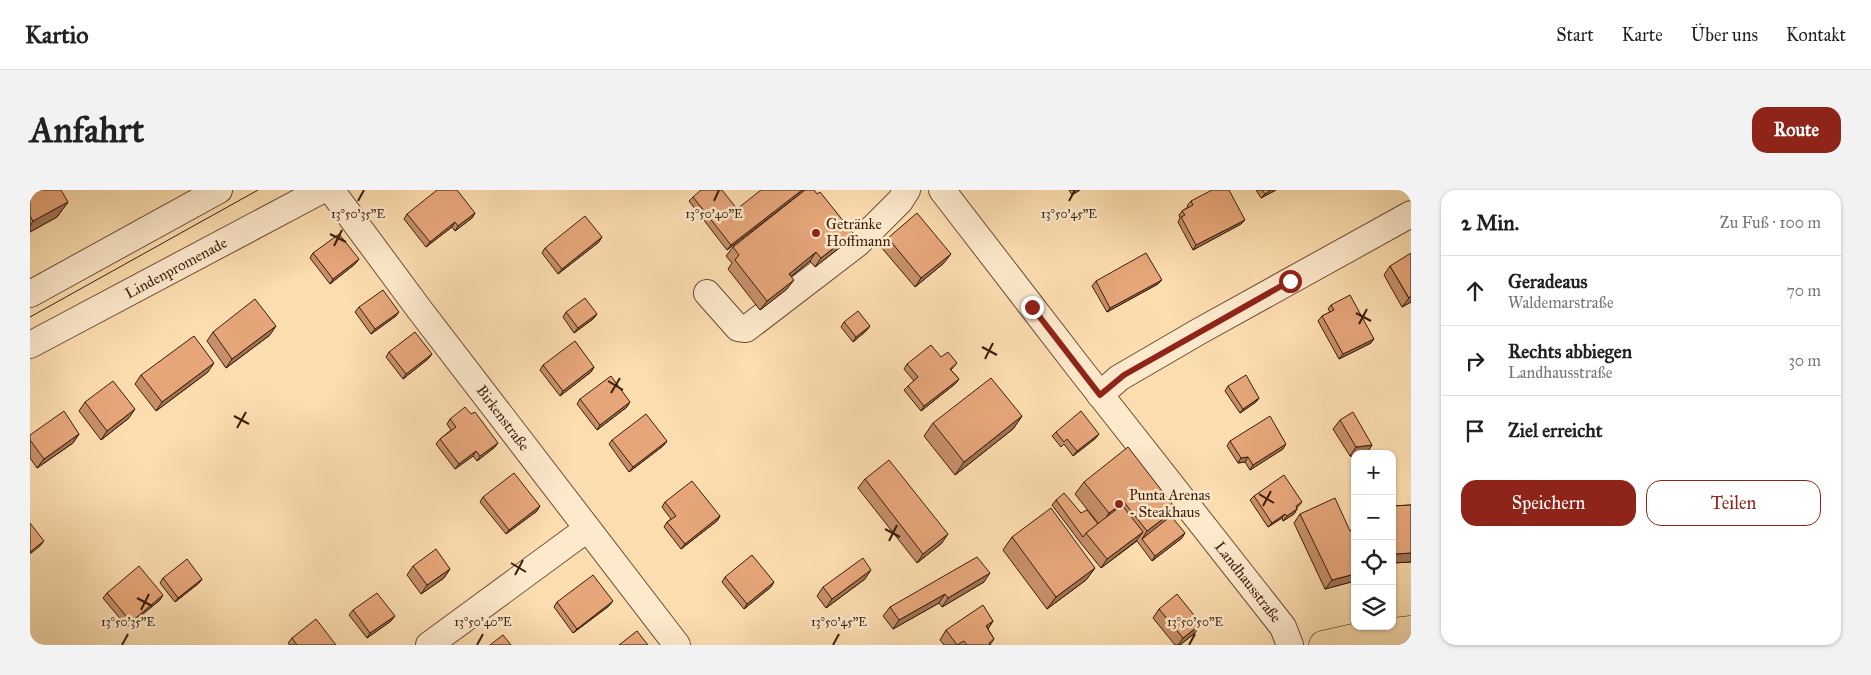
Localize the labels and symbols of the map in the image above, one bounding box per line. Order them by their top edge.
text: 13°50'35"E [331,207,385,221]
text: 13°50'40"E [685,207,743,221]
text: 13°50'45"E [1041,207,1097,221]
place label: Getränke Hoffmann [826,215,891,250]
marker: Getränke Hoffmann [810,227,822,239]
street label: Lindenpromenade [122,234,230,302]
route start [1279,270,1302,293]
route end [1021,296,1044,319]
street label: Birkenstraße [473,382,533,454]
place label: Punta Arenas - Steakhaus [1129,486,1210,521]
marker: Punta Arenas - Steakhaus [1113,498,1125,510]
street label: Landhausstraße [1211,538,1285,626]
text: 13°50'35"E [101,615,155,629]
text: 13°50'40"E [454,615,512,629]
text: 13°50'45"E [811,615,867,629]
text: 13°50'50"E [1167,615,1223,629]

